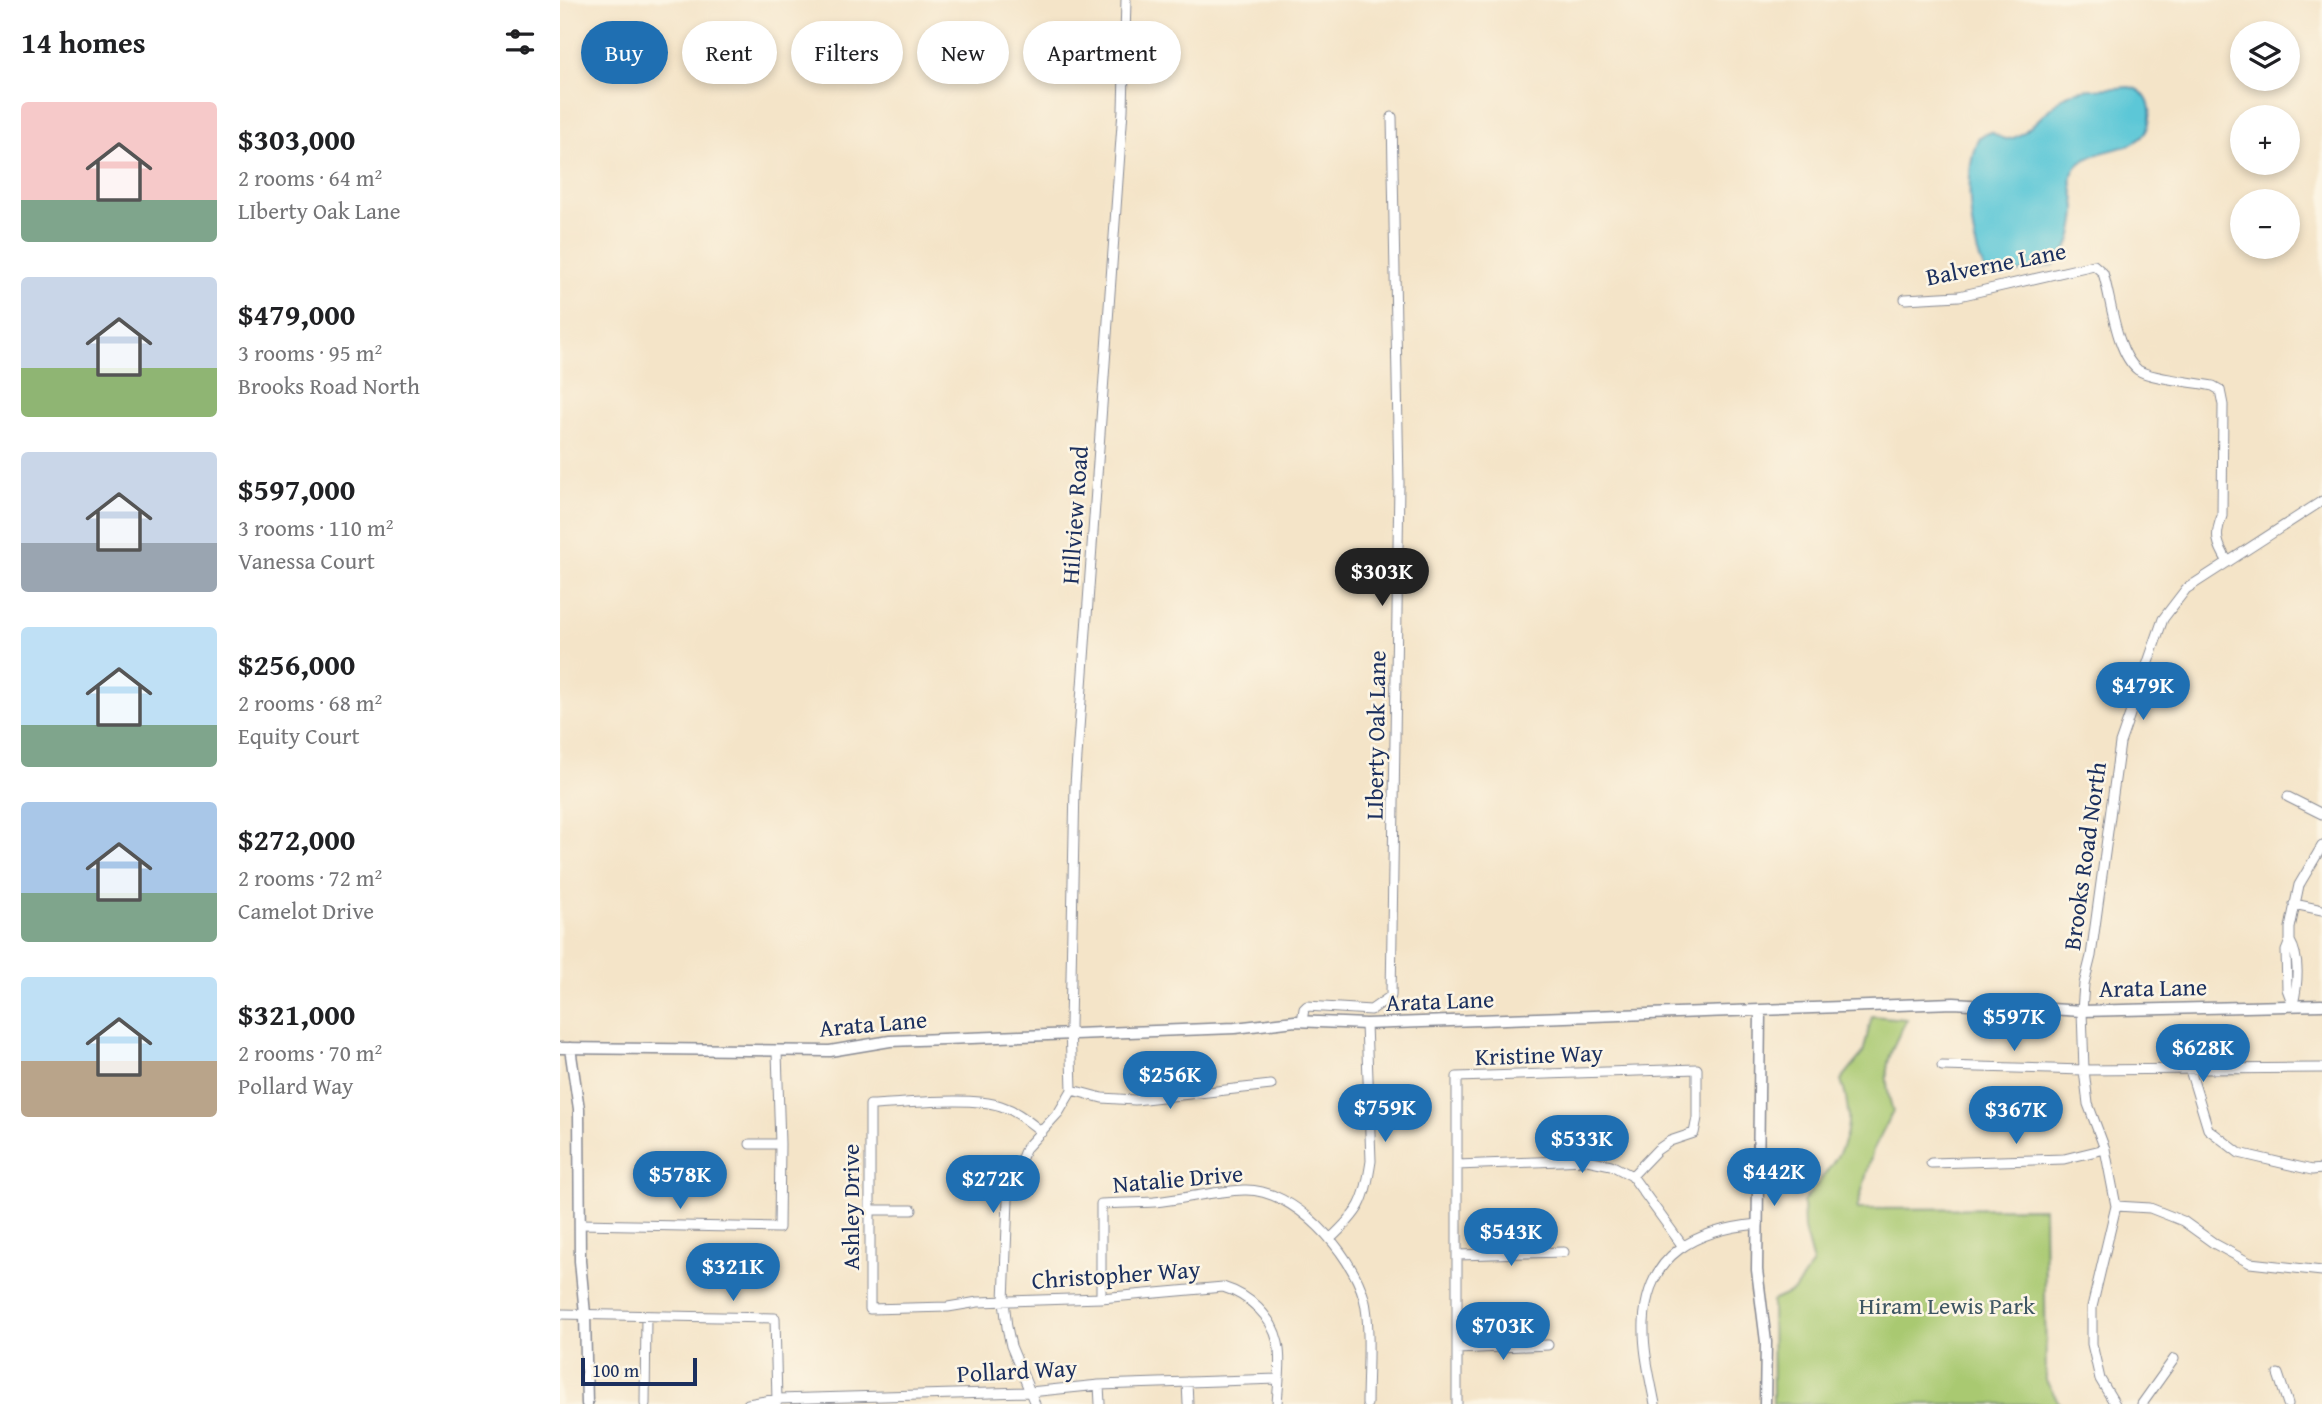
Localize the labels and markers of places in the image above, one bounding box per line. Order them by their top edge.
pin: $303K [1333,548,1431,608]
pin: $479K [2094,662,2192,722]
pin: $597K [1965,993,2063,1053]
pin: $628K [2154,1024,2252,1084]
pin: $256K [1121,1052,1219,1111]
pin: $759K [1336,1084,1434,1144]
pin: $367K [1967,1086,2065,1146]
pin: $533K [1533,1116,1631,1175]
pin: $442K [1725,1148,1823,1208]
pin: $578K [631,1152,729,1211]
pin: $272K [944,1156,1042,1215]
pin: $543K [1462,1208,1560,1268]
pin: $321K [684,1244,782,1303]
pin: $703K [1454,1302,1552,1362]

